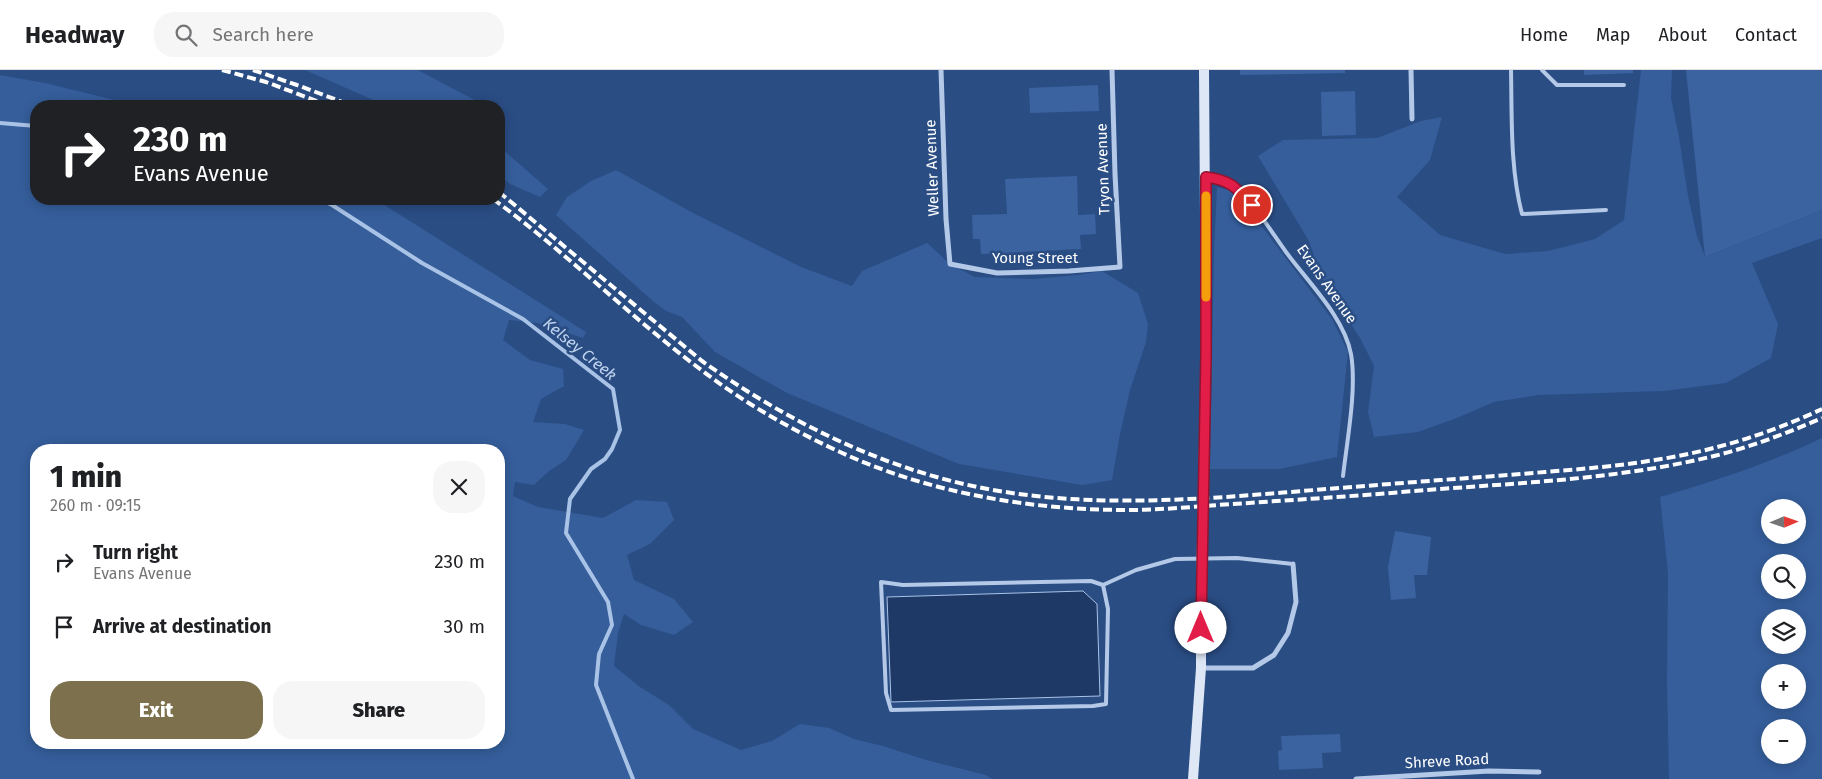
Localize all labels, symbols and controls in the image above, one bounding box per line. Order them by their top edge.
search box [154,12,504,57]
text: Headway [25,21,124,49]
icon: search [172,21,200,49]
text: Search here [212,23,314,46]
text: Home [1520,24,1568,46]
text: Map [1596,24,1630,46]
text: About [1658,24,1707,46]
text: Contact [1735,24,1797,46]
text: 230 m [133,118,227,160]
street label: Weller Avenue [921,119,943,217]
icon: right [50,120,115,185]
street label: Tryon Avenue [1092,123,1114,215]
text: Evans Avenue [133,160,269,187]
pin [1231,184,1273,226]
icon: arrive [1238,191,1266,219]
street label: Evans Avenue [1293,241,1361,327]
street label: Young Street [992,249,1079,267]
water label: Kelsey Creek [539,314,621,385]
text: 1 min [50,459,122,495]
button: close [433,461,485,513]
text: 260 m · 09:15 [50,496,141,515]
north arrow [1761,499,1806,544]
map controls [1761,499,1806,764]
text: Turn right [93,541,178,564]
icon: right [50,548,78,576]
text: 230 m [434,550,485,573]
button: search [1761,554,1806,599]
text: Evans Avenue [93,564,192,583]
position arrow [1174,601,1226,653]
button: layers [1761,609,1806,654]
icon: arrive [50,613,78,641]
text: Arrive at destination [93,615,272,638]
text: 30 m [444,615,485,638]
button: + [1761,664,1806,709]
button: Exit [50,681,263,739]
button: Share [273,681,485,739]
button: − [1761,719,1806,764]
street label: Shreve Road [1404,750,1490,772]

